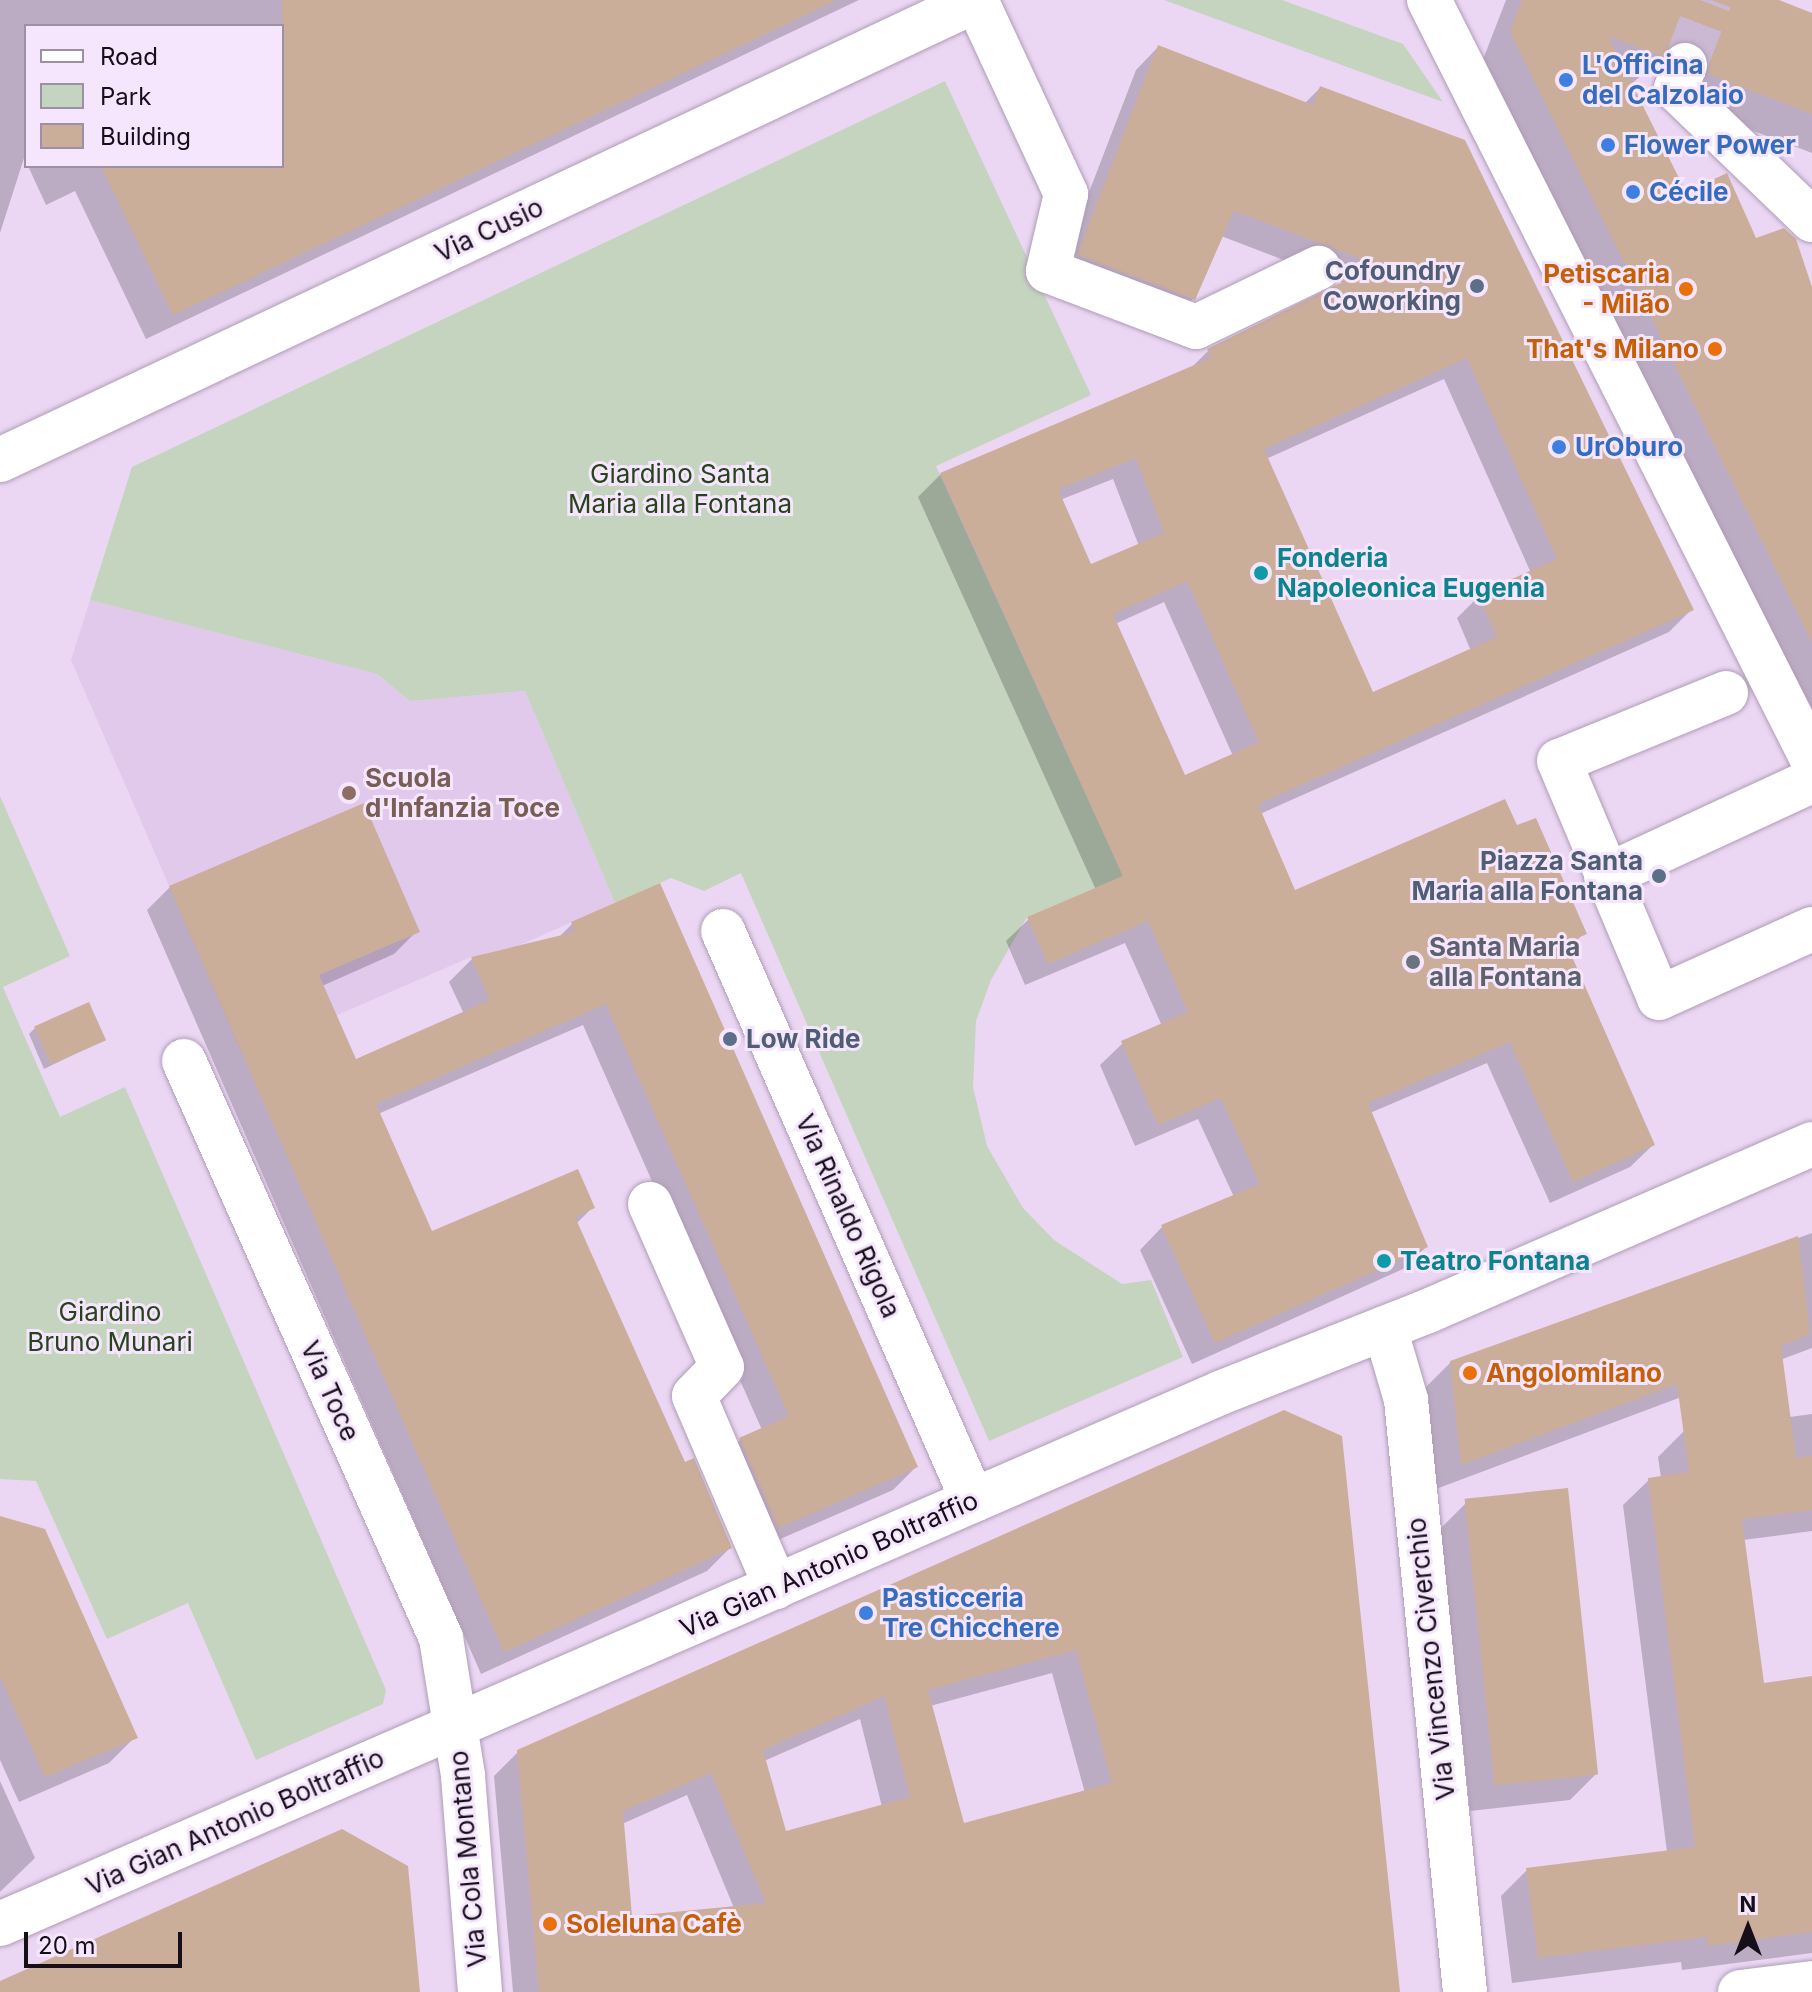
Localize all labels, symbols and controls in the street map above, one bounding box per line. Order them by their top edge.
legend [24,24,284,168]
text: Road [100,42,158,71]
place label: L'Officina del Calzolaio [1582,49,1744,110]
marker: L'Officina del Calzolaio [1557,71,1575,89]
text: Park [100,82,151,111]
text: Building [100,122,191,151]
place label: Flower Power [1624,129,1796,161]
marker: Flower Power [1599,136,1617,154]
place label: Cécile [1649,176,1729,208]
marker: Cécile [1624,183,1642,201]
street label: Via Cusio [430,191,548,269]
place label: Cofoundry Coworking [1323,255,1461,316]
place label: Petiscaria - Milão [1543,258,1670,320]
marker: Cofoundry Coworking [1468,277,1486,295]
marker: Petiscaria - Milão [1677,280,1695,298]
place label: That's Milano [1526,333,1699,365]
marker: That's Milano [1706,340,1724,358]
place label: UrOburo [1575,431,1683,463]
marker: UrOburo [1550,438,1568,456]
park label: Giardino Santa Maria alla Fontana [568,458,792,520]
place label: Fonderia Napoleonica Eugenia [1277,542,1545,604]
marker: Fonderia Napoleonica Eugenia [1252,564,1270,582]
place label: Scuola d'Infanzia Toce [365,762,560,824]
marker: Scuola d'Infanzia Toce [340,784,358,802]
place label: Piazza Santa Maria alla Fontana [1412,845,1643,906]
marker: Piazza Santa Maria alla Fontana [1650,867,1668,885]
place label: Santa Maria alla Fontana [1429,931,1582,992]
marker: Santa Maria alla Fontana [1404,953,1422,971]
place label: Low Ride [746,1023,861,1055]
marker: Low Ride [721,1030,739,1048]
street label: Via Rinaldo Rigola [789,1109,907,1323]
place label: Teatro Fontana [1400,1245,1590,1277]
marker: Teatro Fontana [1375,1252,1393,1270]
park label: Giardino Bruno Munari [27,1296,193,1358]
street label: Via Toce [294,1336,366,1446]
place label: Angolomilano [1486,1357,1662,1389]
marker: Angolomilano [1461,1364,1479,1382]
street label: Via Gian Antonio Boltraffio [675,1484,983,1644]
street label: Via Vincenzo Civerchio [1401,1516,1461,1802]
place label: Pasticceria Tre Chicchere [882,1582,1060,1644]
marker: Pasticceria Tre Chicchere [857,1604,875,1622]
street label: Via Gian Antonio Boltraffio [81,1742,389,1902]
street label: Via Cola Montano [443,1749,493,1969]
north arrow [1708,1888,1788,1968]
text: N [1740,1891,1756,1917]
place label: Soleluna Cafè [566,1908,742,1940]
marker: Soleluna Cafè [541,1915,559,1933]
scale bar [28,1916,186,1966]
text: 20 m [38,1931,96,1960]

